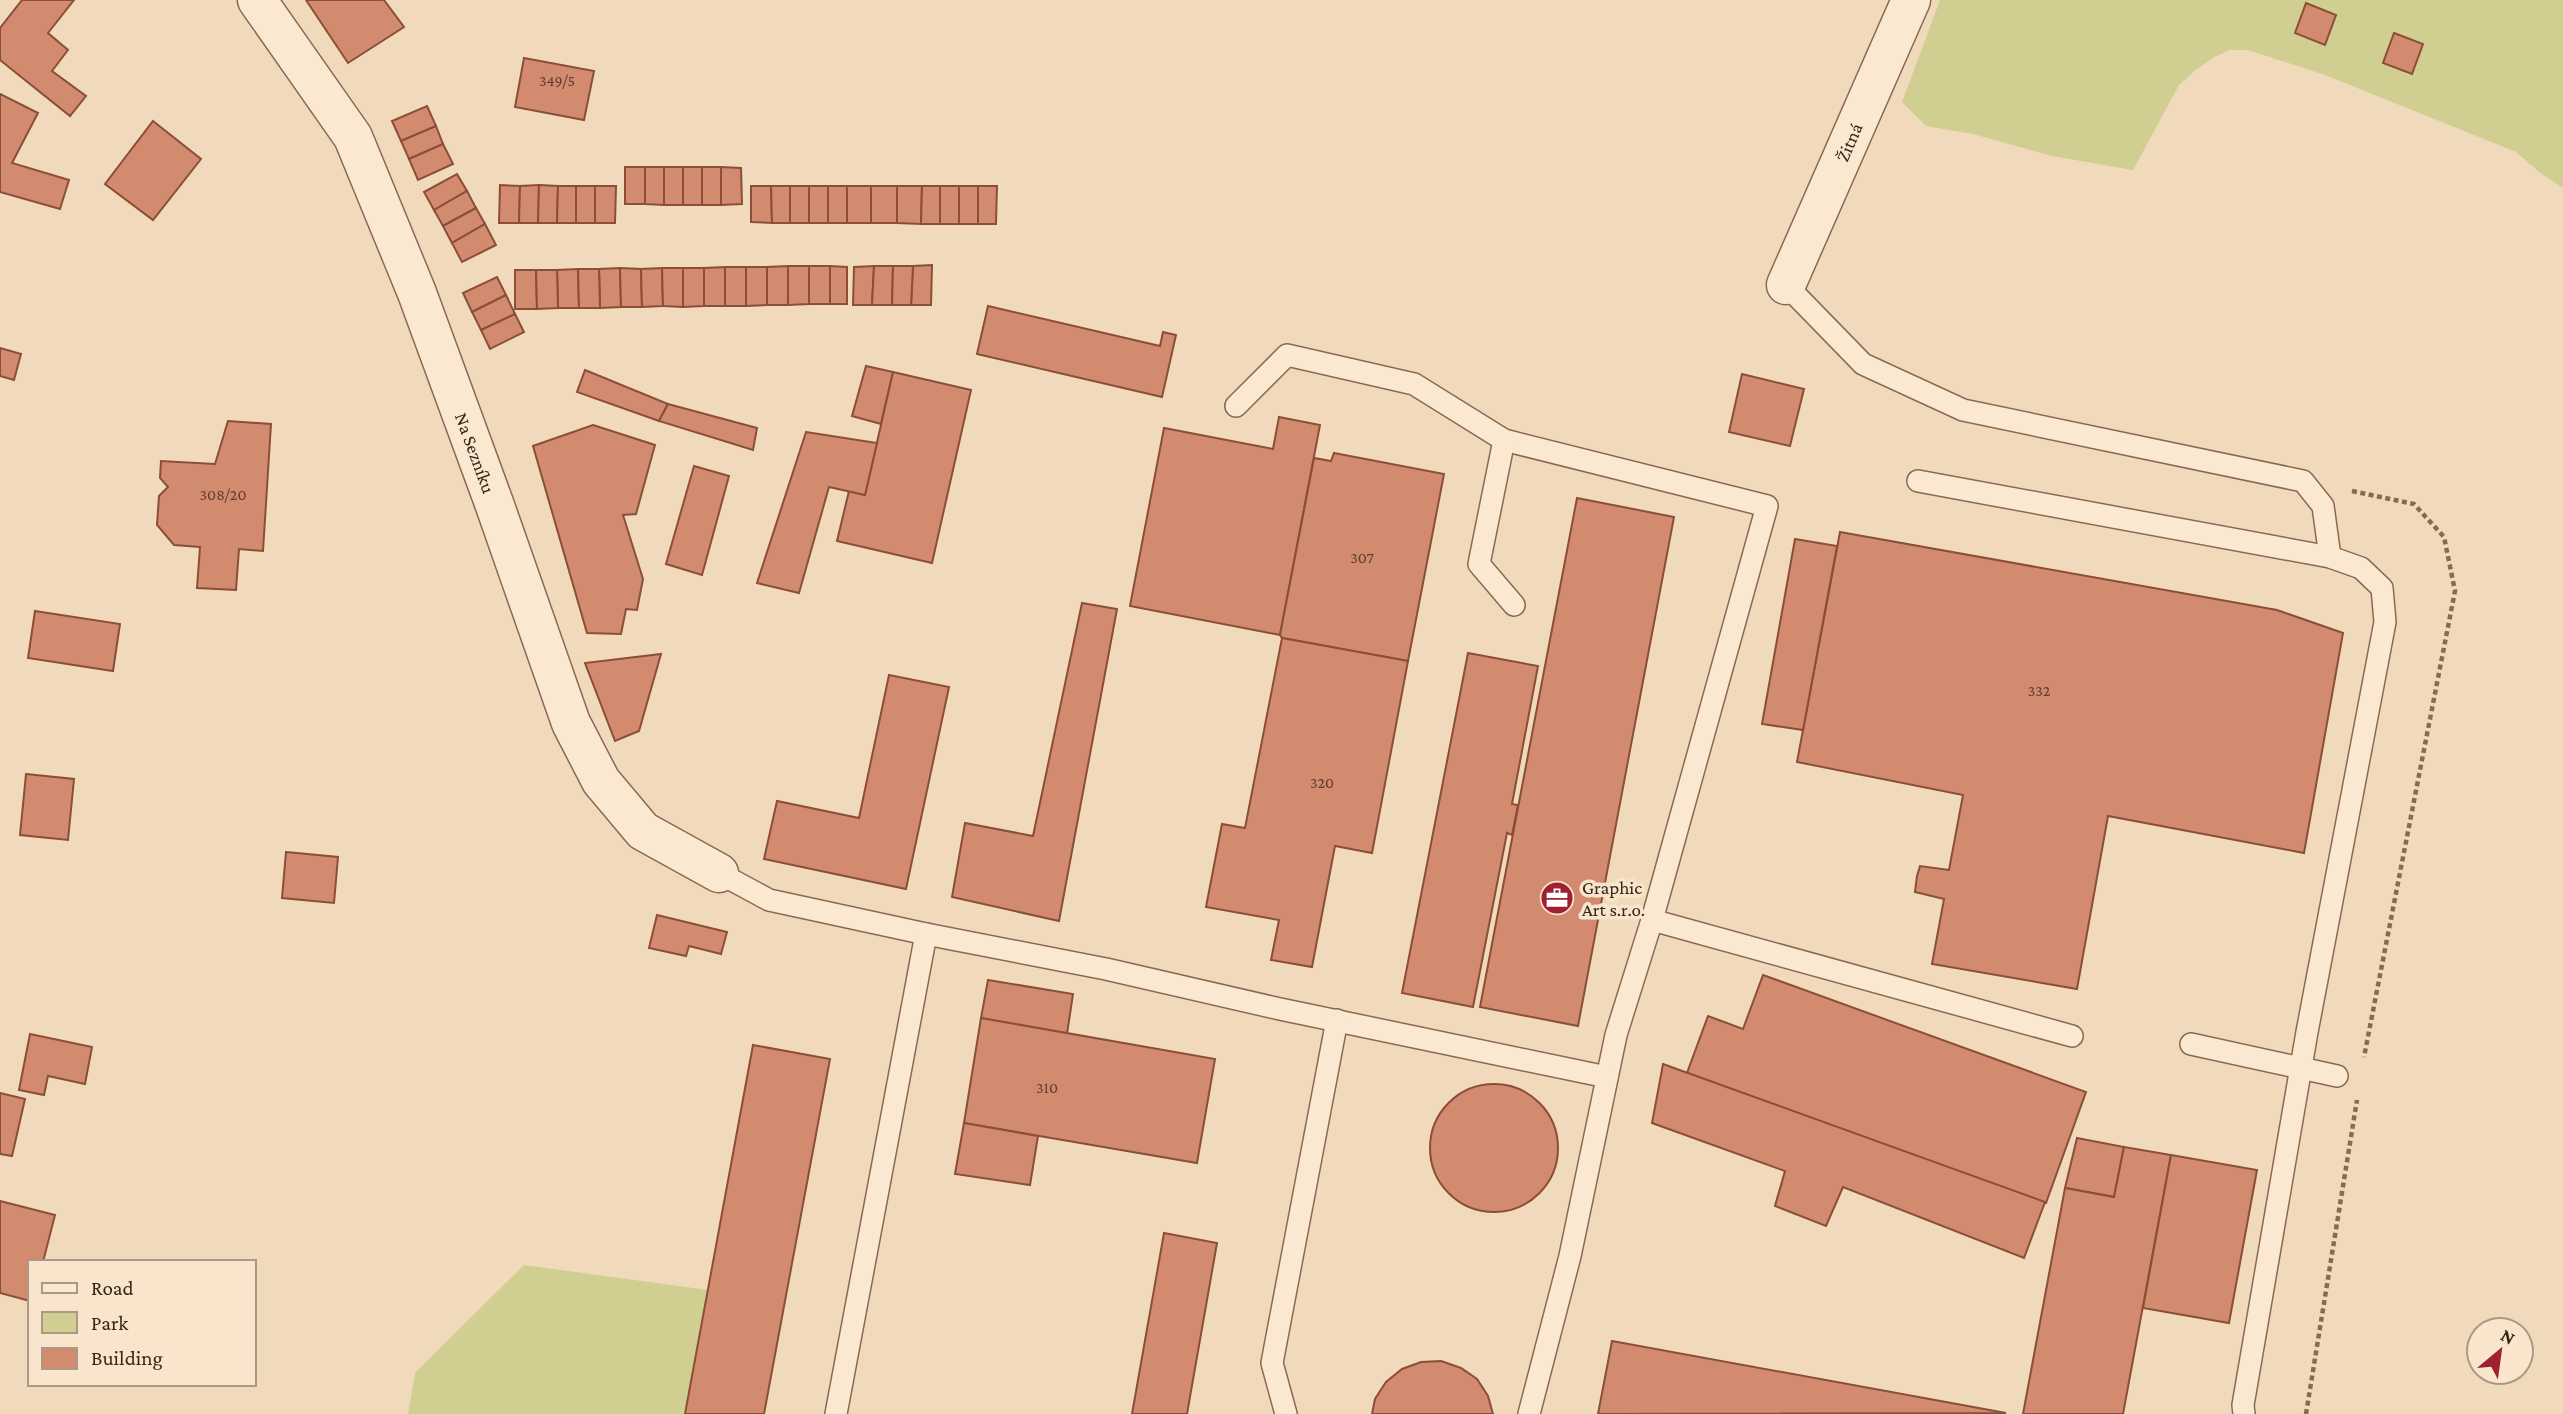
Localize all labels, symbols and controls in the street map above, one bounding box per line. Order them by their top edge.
house number: 349/5 [539,72,575,89]
street label: Žitná [1831,120,1867,165]
street label: Na Sezníku [451,410,499,496]
house number: 308/20 [199,486,247,503]
house number: 307 [1350,549,1374,566]
house number: 332 [2028,682,2051,699]
house number: 320 [1310,774,1334,791]
place label: Graphic Art s.r.o. [1582,877,1645,920]
office icon: Graphic Art s.r.o. [1538,879,1576,917]
house number: 310 [1036,1079,1058,1096]
legend [28,1260,256,1386]
text: Road [91,1276,134,1300]
text: Park [91,1311,128,1335]
north arrow [2465,1316,2535,1386]
text: N [2497,1324,2519,1349]
text: Building [91,1346,163,1370]

